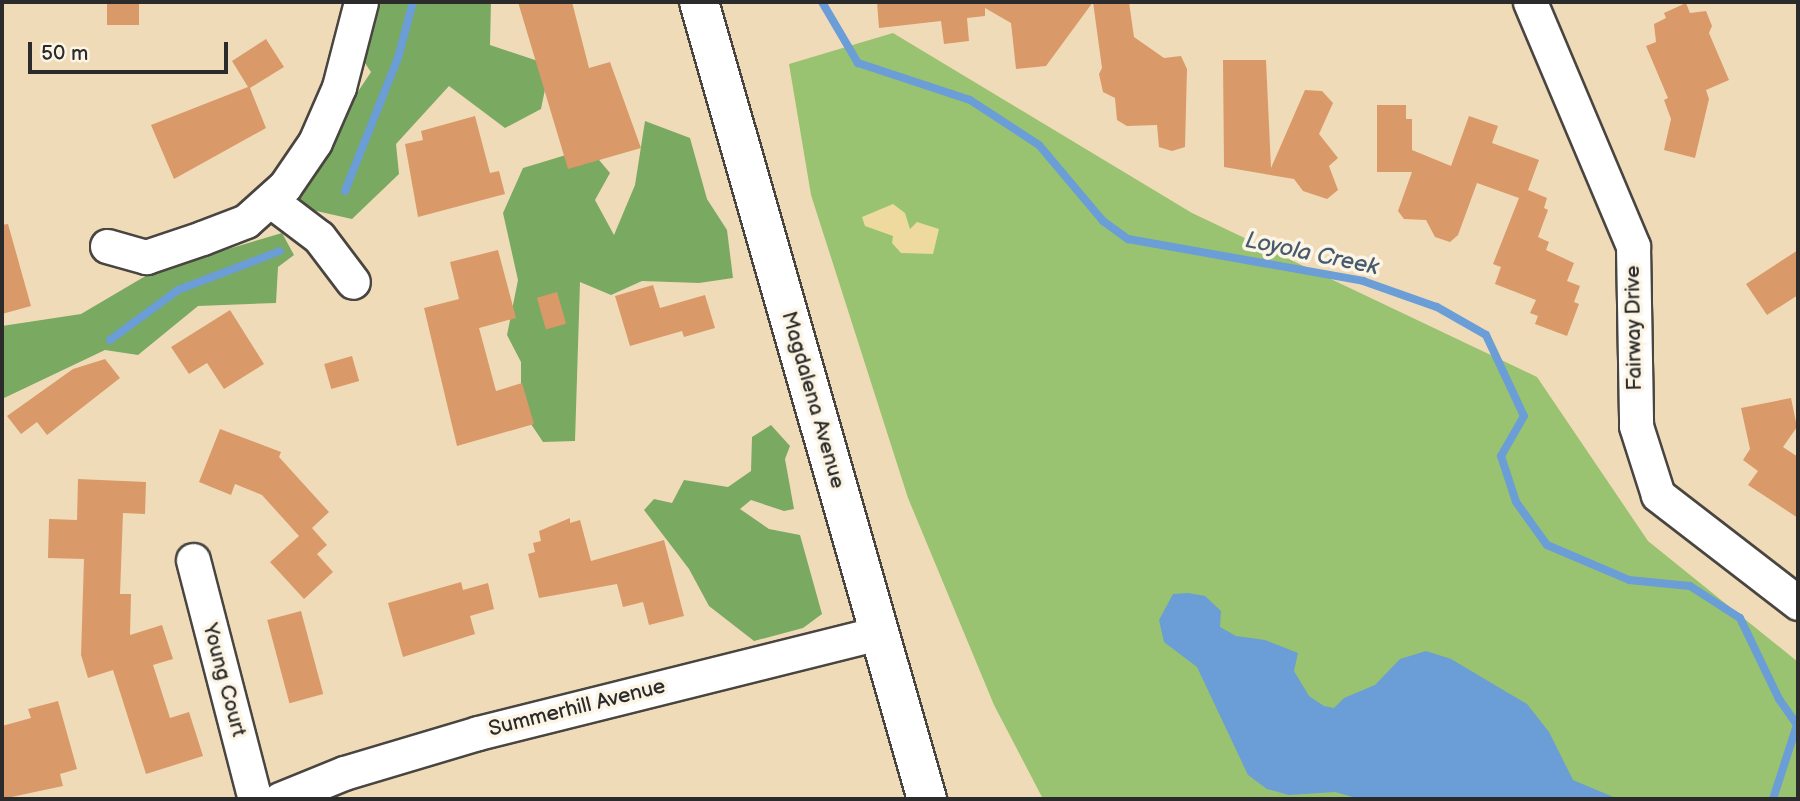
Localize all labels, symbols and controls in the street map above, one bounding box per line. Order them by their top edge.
scale bar [32,28,231,72]
text: 50 m [41,41,88,66]
water label: Loyola Creek [1243,226,1381,282]
street label: Fairway Drive [1620,264,1648,392]
street label: Magdalena Avenue [776,309,850,491]
street label: Young Court [197,621,251,739]
street label: Summerhill Avenue [486,674,668,742]

